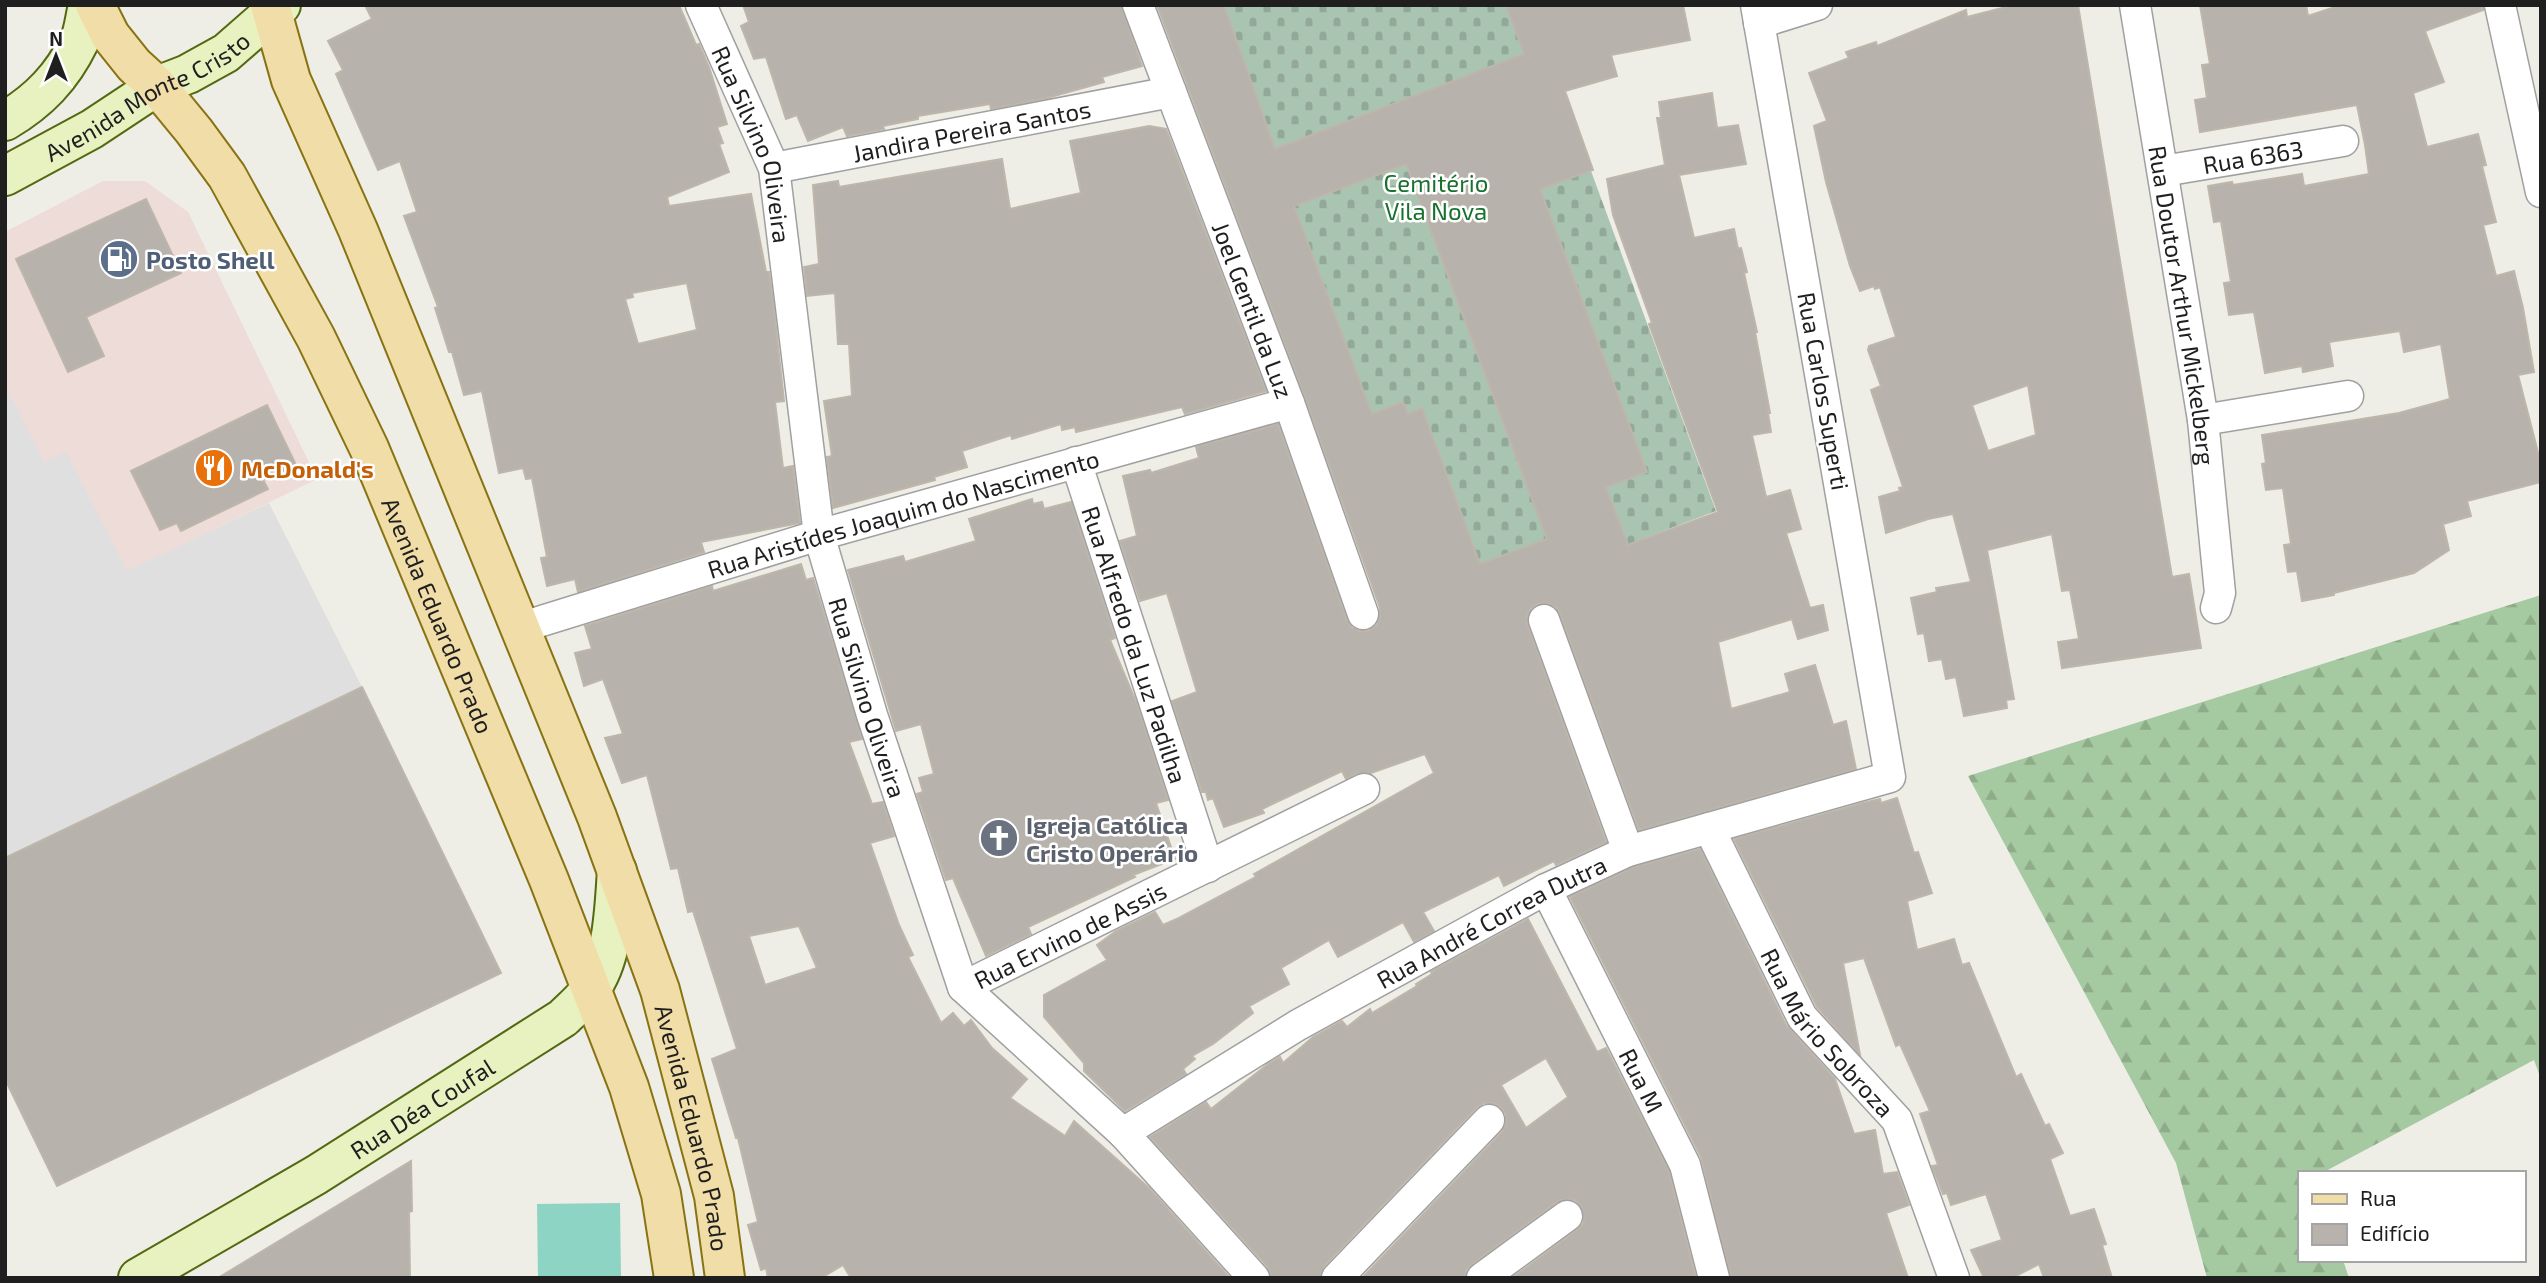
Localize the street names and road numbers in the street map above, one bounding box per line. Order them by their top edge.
street label: Avenida Monte Cristo [39,25,255,167]
street label: Rua Silvino Oliveira [707,41,798,245]
street label: Jandira Pereira Santos [850,93,1093,167]
street label: Rua 6363 [2200,133,2305,179]
street label: Rua Doutor Arthur Mickelberg [2144,143,2222,466]
street label: Joel Gentil da Luz [1207,218,1300,402]
street label: Rua Carlos Superti [1792,290,1856,492]
street label: Rua Aristídes Joaquim do Nascimento [704,443,1102,583]
street label: Avenida Eduardo Prado [377,493,501,737]
street label: Rua Alfredo da Luz Padilha [1077,502,1194,787]
street label: Rua Silvino Oliveira [824,594,913,801]
street label: Rua André Correa Dutra [1371,849,1611,994]
street label: Rua Ervino de Assis [969,875,1171,994]
street label: Rua Mário Sobroza [1756,943,1901,1122]
street label: Avenida Eduardo Prado [650,1001,736,1253]
street label: Rua M [1614,1043,1671,1117]
street label: Rua Déa Coufal [344,1051,499,1164]

